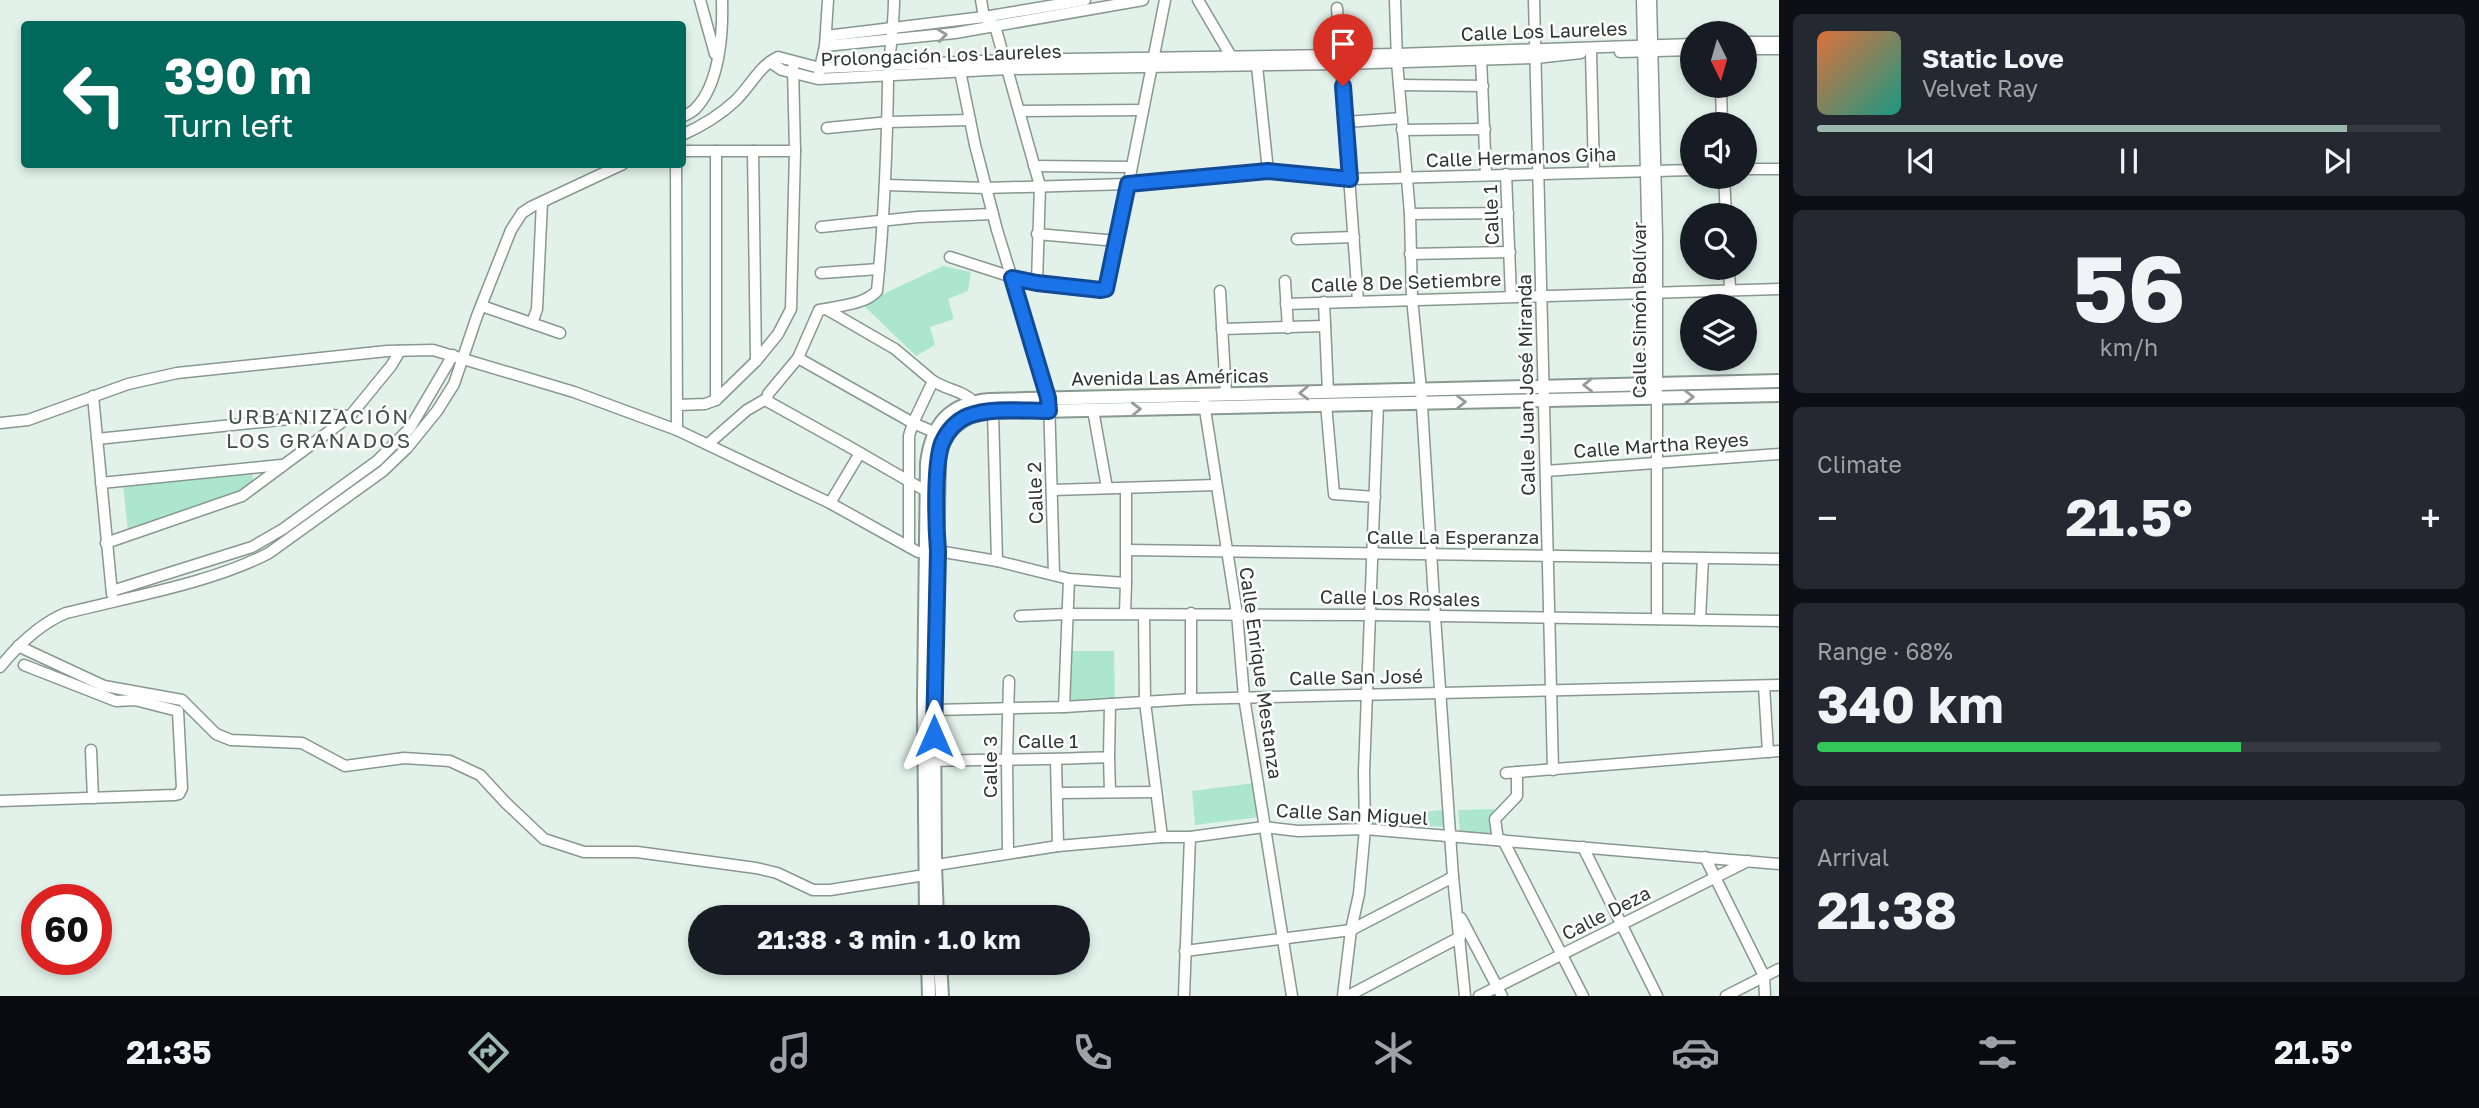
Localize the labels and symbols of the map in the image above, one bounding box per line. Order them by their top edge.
pin [1313,14,1373,86]
street label: Calle Los Laureles [1460,16,1628,45]
north arrow [1680,21,1757,98]
one-way arrow [936,27,947,42]
street label: Prolongación Los Laureles [820,39,1062,70]
street label: Calle Hermanos Giha [1425,142,1617,171]
street label: Calle 1 [1478,184,1503,246]
street label: Calle Simón Bolívar [1627,221,1650,398]
street label: Calle 8 De Setiembre [1310,267,1502,296]
street label: Calle Juan José Miranda [1512,274,1539,496]
street label: Avenida Las Américas [1071,363,1269,390]
one-way arrow [1583,378,1594,393]
one-way arrow [1298,385,1309,400]
one-way arrow [1684,389,1694,405]
one-way arrow [1456,394,1467,409]
one-way arrow [1131,401,1141,417]
district label: URBANIZACIÓN LOS GRANADOS [226,403,412,453]
street label: Calle Martha Reyes [1572,427,1749,462]
street label: Calle 2 [1022,461,1047,525]
street label: Calle La Esperanza [1367,525,1539,548]
street label: Calle Enrique Mestanza [1235,565,1288,780]
street label: Calle Los Rosales [1320,585,1480,610]
street label: Calle San José [1289,664,1423,689]
position arrow [897,699,971,773]
street label: Calle 1 [1018,729,1078,752]
street label: Calle 3 [978,736,1001,798]
street label: Calle San Miguel [1275,798,1429,829]
street label: Calle Deza [1558,880,1654,945]
speed limit sign: 60 [21,884,112,975]

